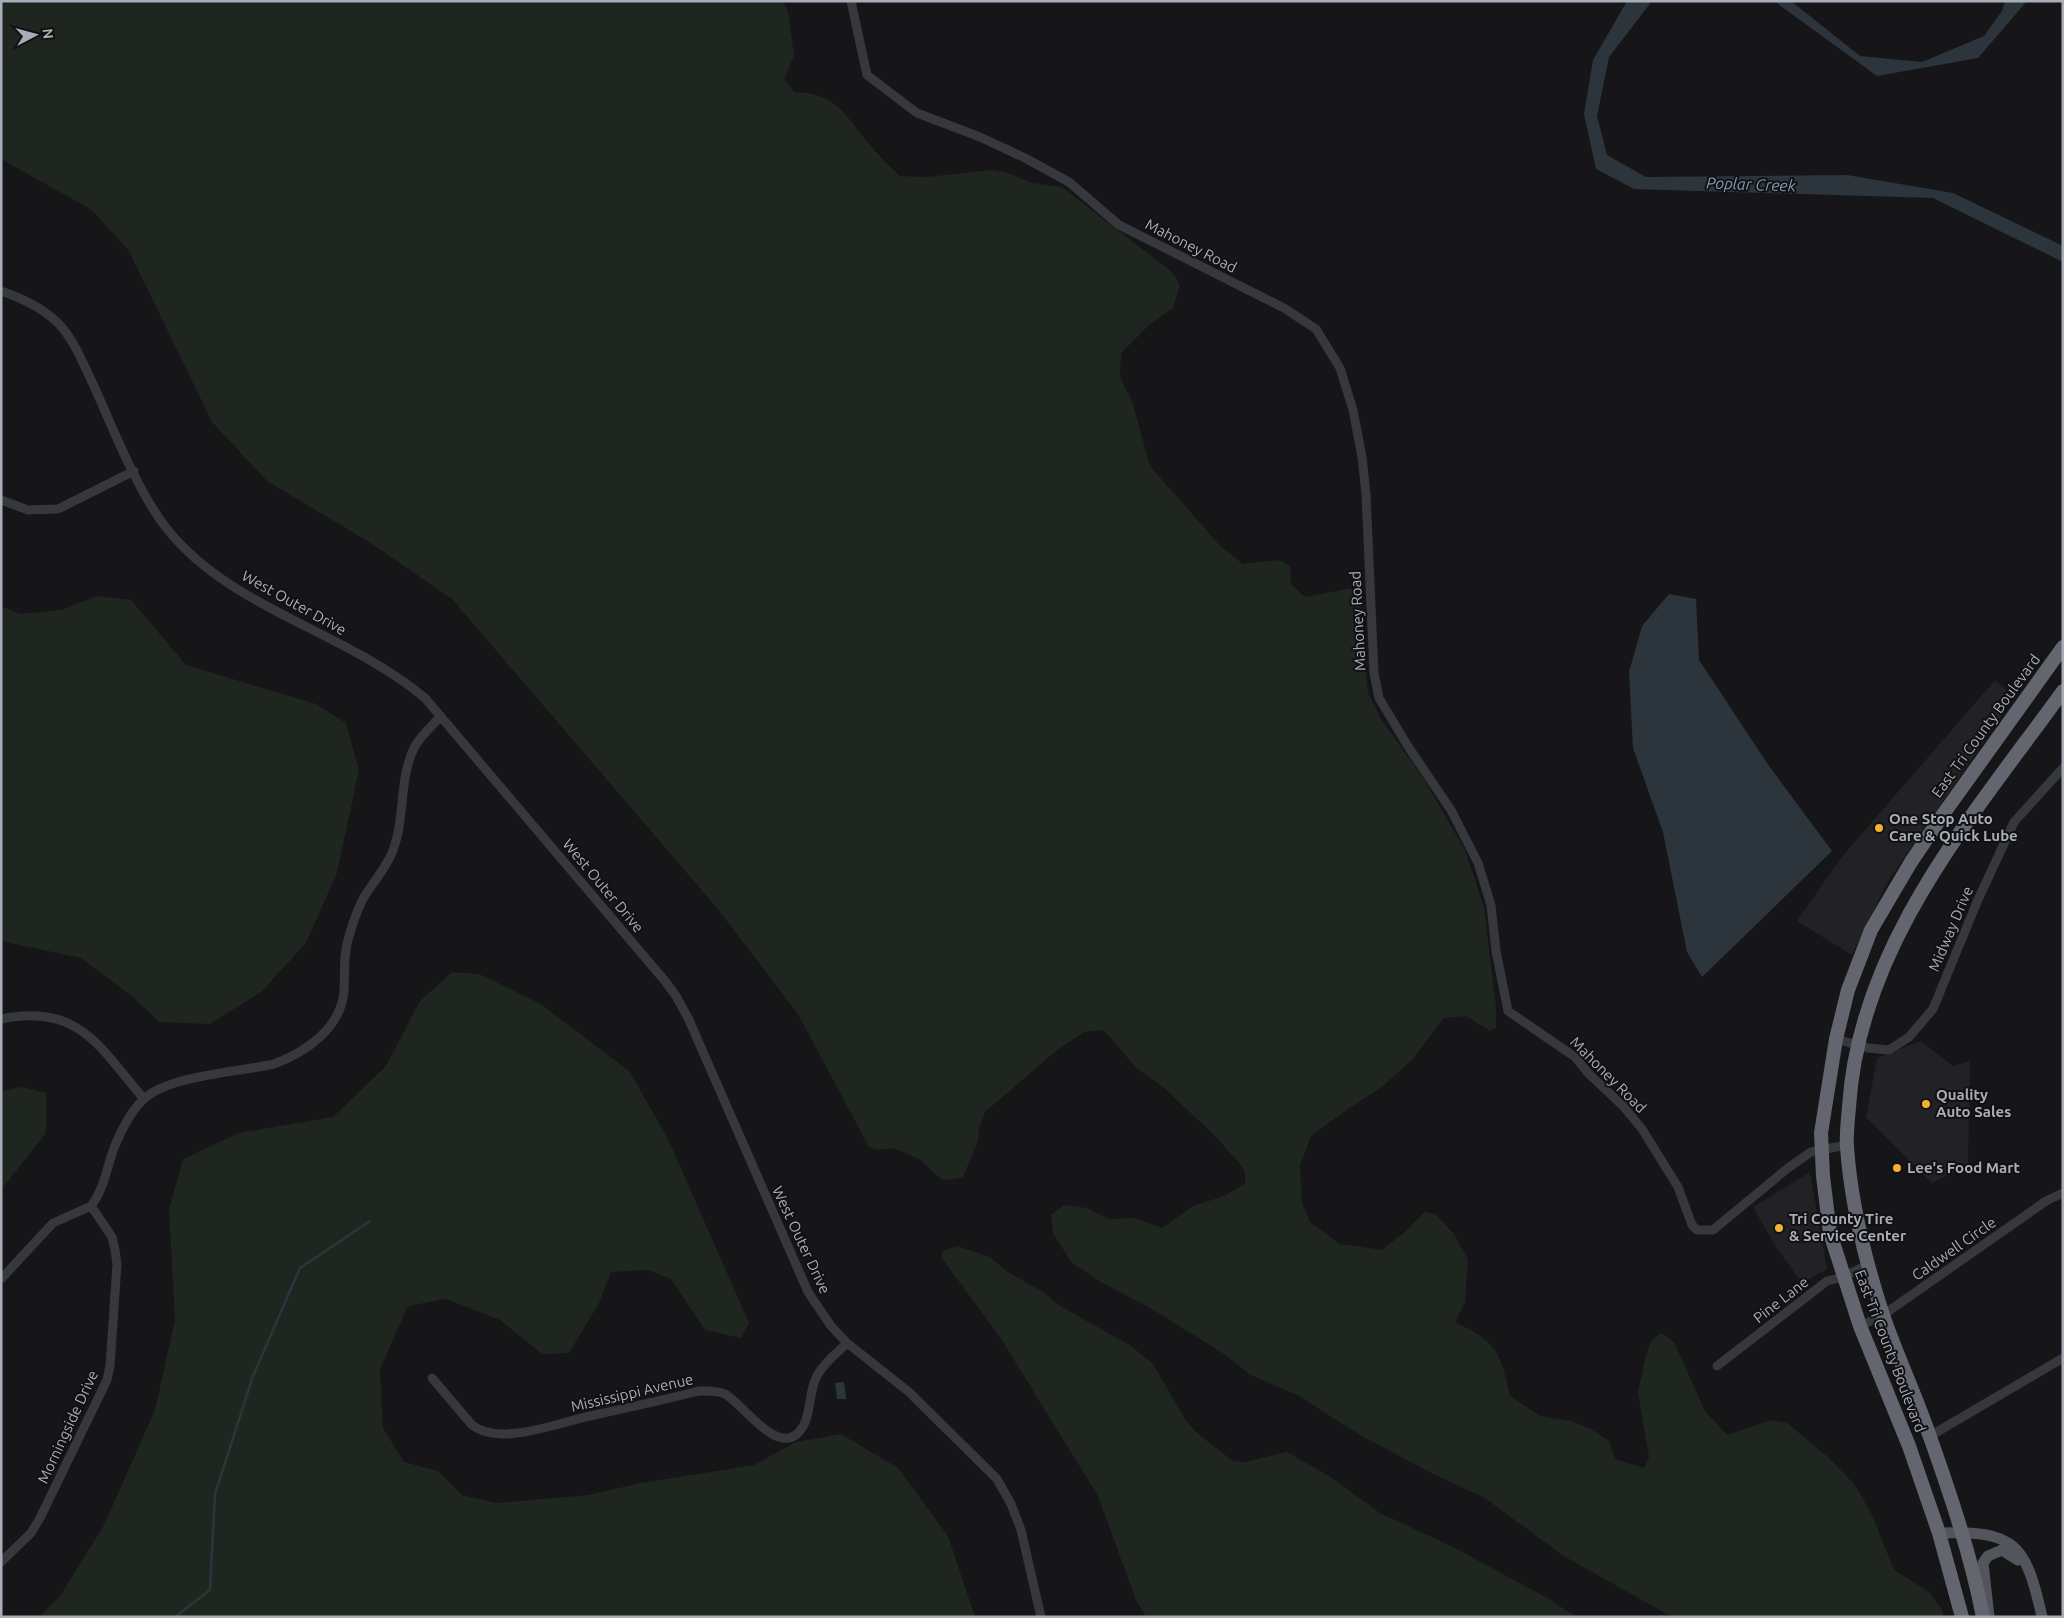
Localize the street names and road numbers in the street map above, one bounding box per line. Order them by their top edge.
street label: Mahoney Road [1143,215,1240,276]
street label: West Outer Drive [239,567,349,638]
street label: Mahoney Road [1346,571,1369,671]
street label: East Tri County Boulevard [1928,651,2043,801]
street label: West Outer Drive [559,836,647,936]
street label: Midway Drive [1925,884,1976,974]
street label: Mahoney Road [1567,1033,1650,1116]
street label: West Outer Drive [769,1183,834,1296]
street label: Caldwell Circle [1908,1213,1999,1284]
street label: East Tri County Boulevard [1852,1267,1929,1435]
street label: Pine Lane [1750,1273,1812,1326]
street label: Morningside Drive [34,1367,101,1486]
street label: Mississippi Avenue [569,1370,695,1415]

